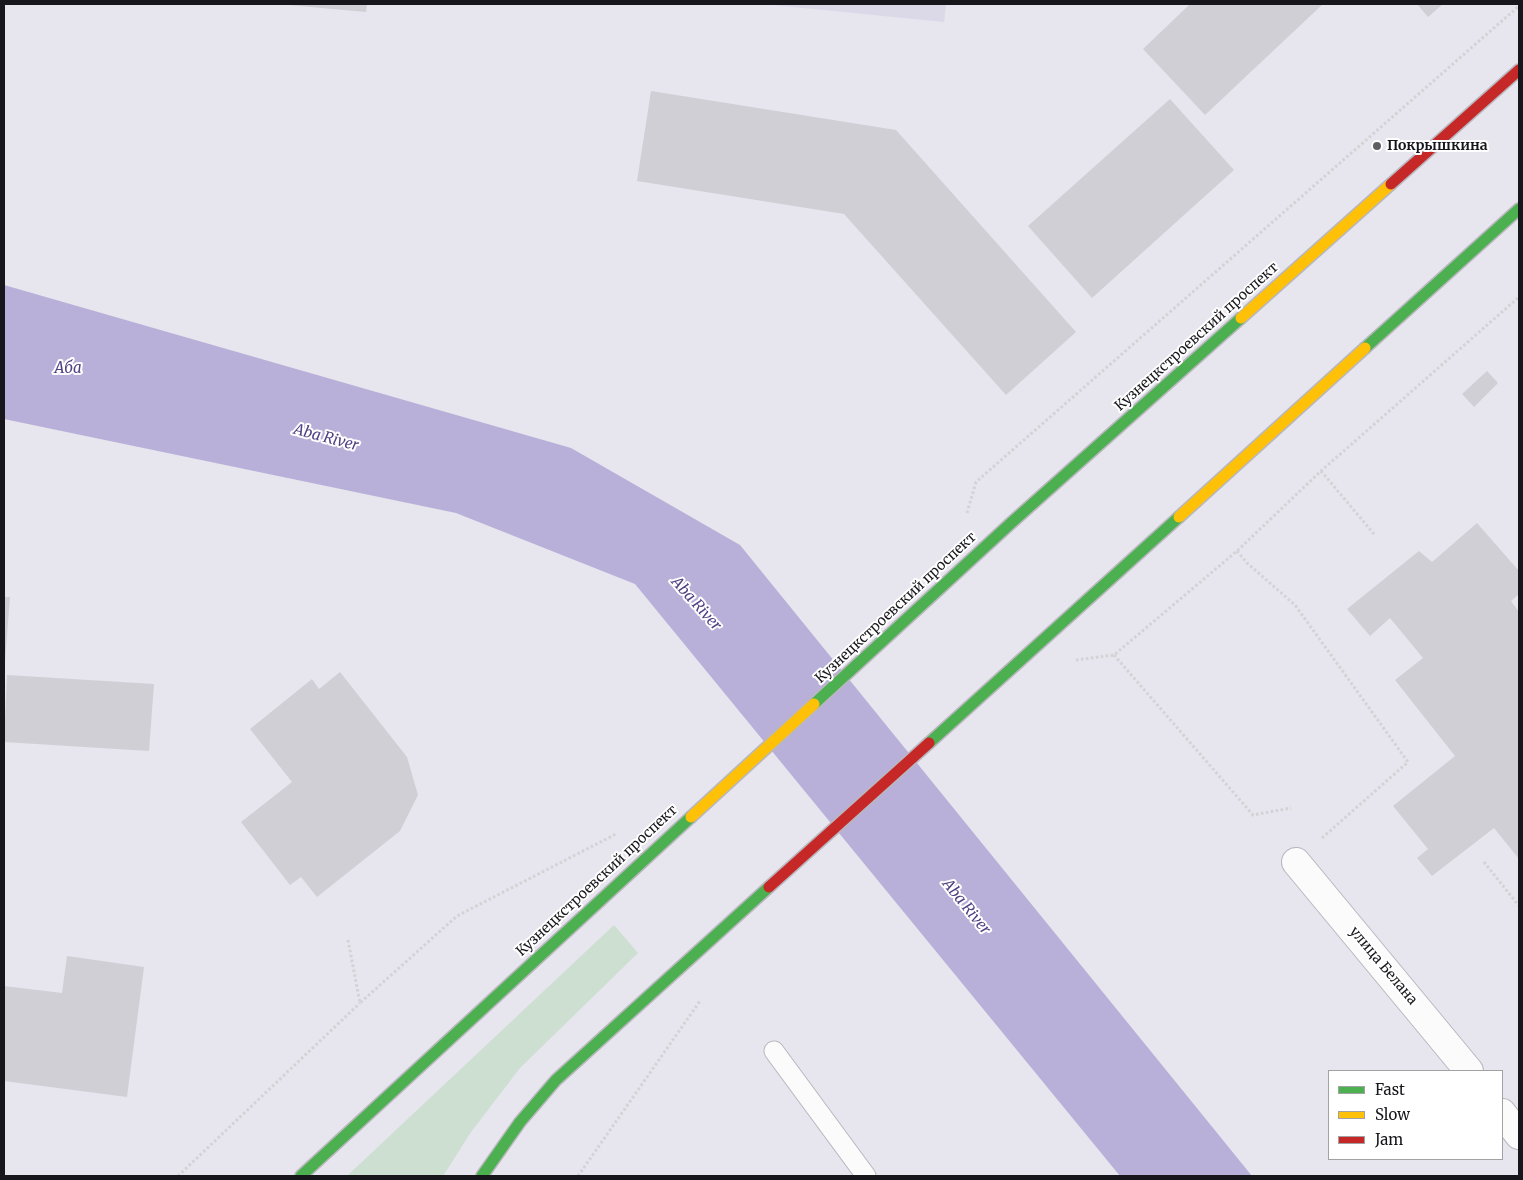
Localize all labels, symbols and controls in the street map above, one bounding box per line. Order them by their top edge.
place label: Покрышкина [1387,138,1488,154]
marker: Покрышкина [1371,140,1383,152]
street label: Кузнецкстроевский проспект [1112,259,1282,415]
water label: Аба [54,360,82,378]
water label: Aba River [292,421,360,455]
street label: Кузнецкстроевский проспект [812,529,980,687]
water label: Aba River [667,573,725,635]
street label: Кузнецкстроевский проспект [513,802,681,960]
water label: Aba River [938,876,994,938]
street label: улица Белана [1346,924,1420,1008]
legend [1328,1070,1503,1160]
text: Fast [1375,1080,1405,1099]
text: Slow [1375,1105,1410,1124]
text: Jam [1375,1130,1403,1149]

